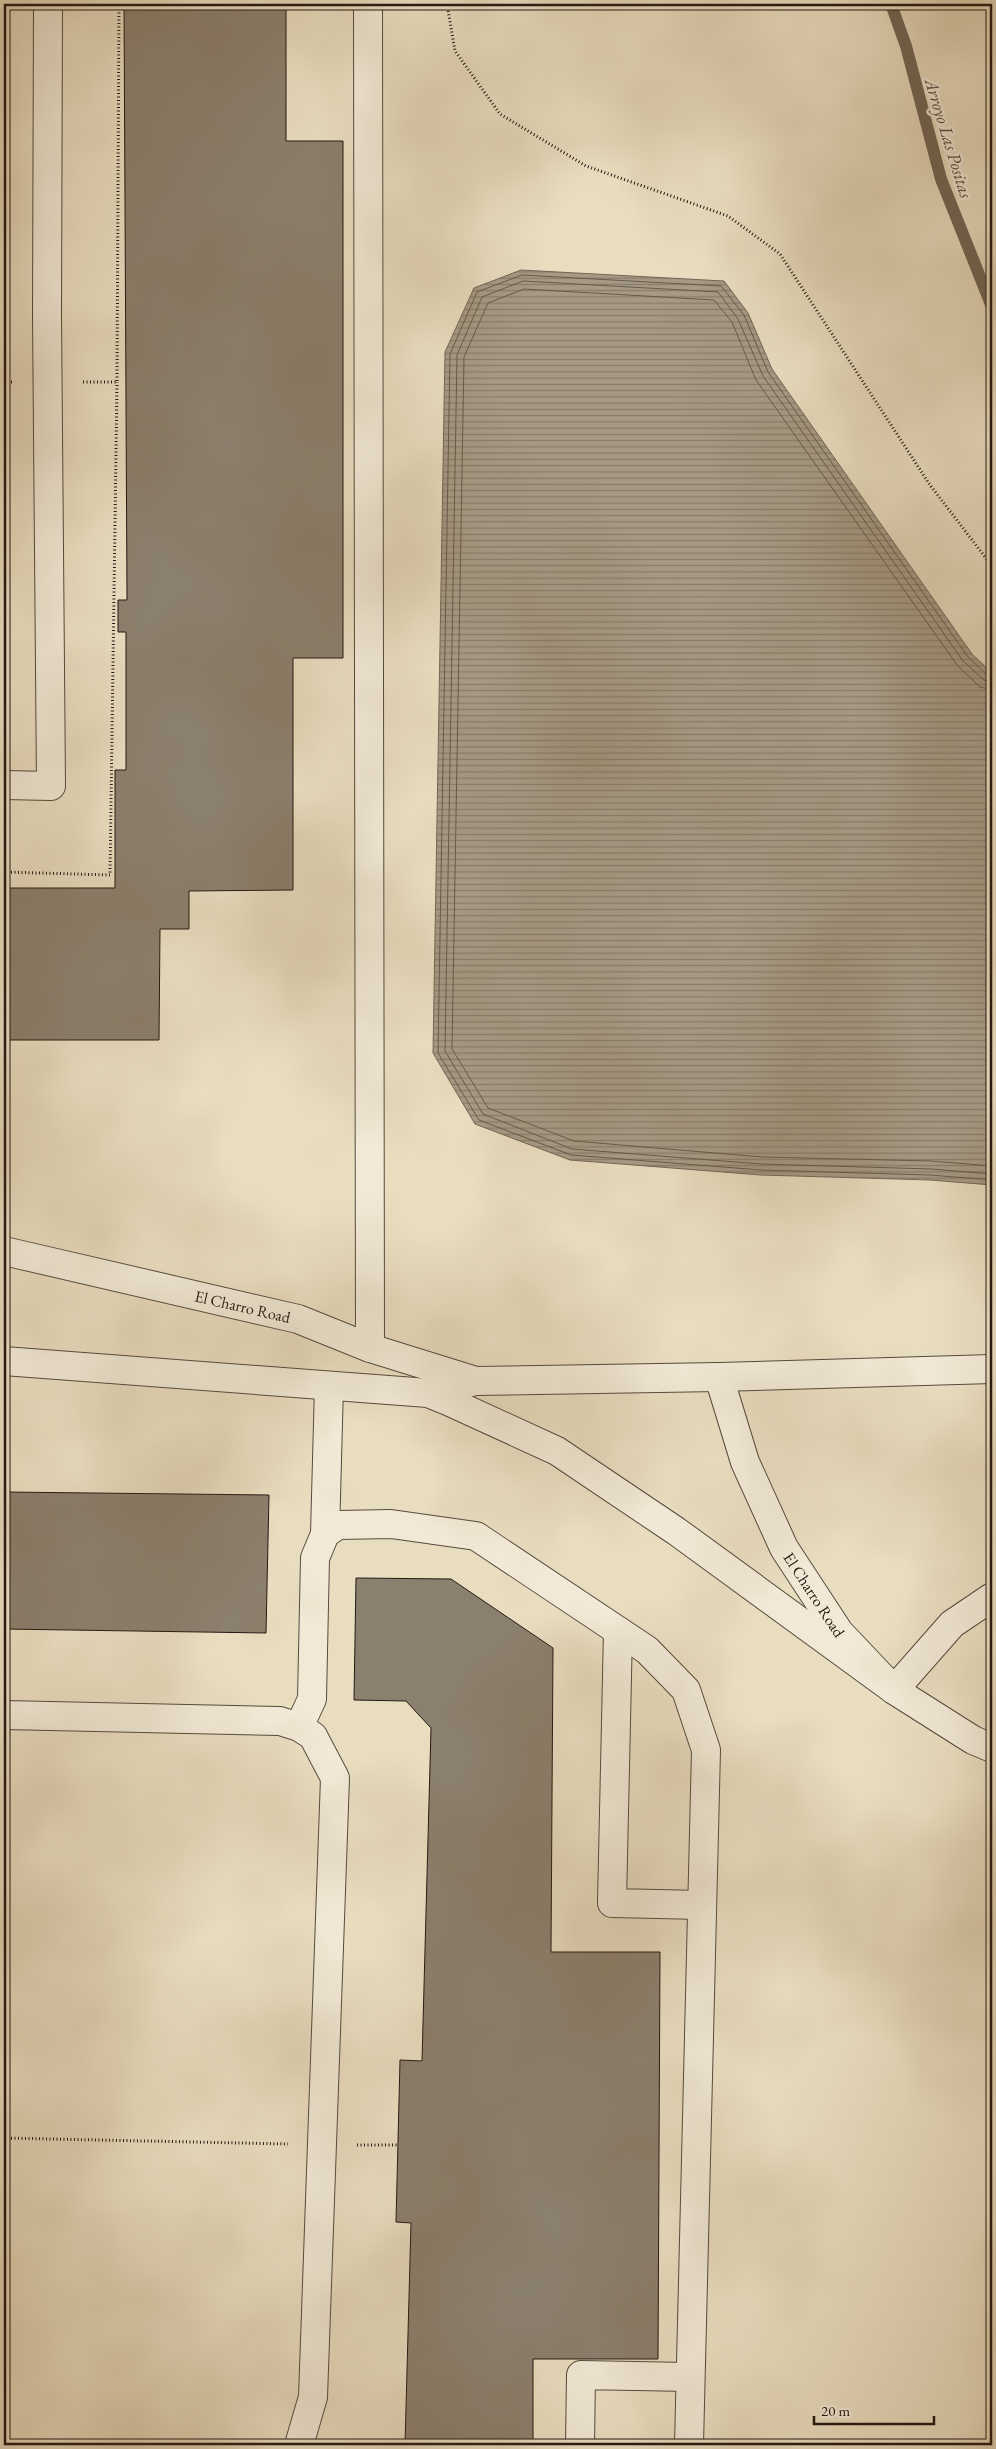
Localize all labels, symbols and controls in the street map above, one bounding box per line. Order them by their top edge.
water label: Arroyo Las Positas [918,73,978,202]
street label: El Charro Road [193,1285,293,1328]
street label: El Charro Road [779,1548,850,1642]
scale bar [814,2394,934,2426]
text: 20 m [821,2401,850,2420]

